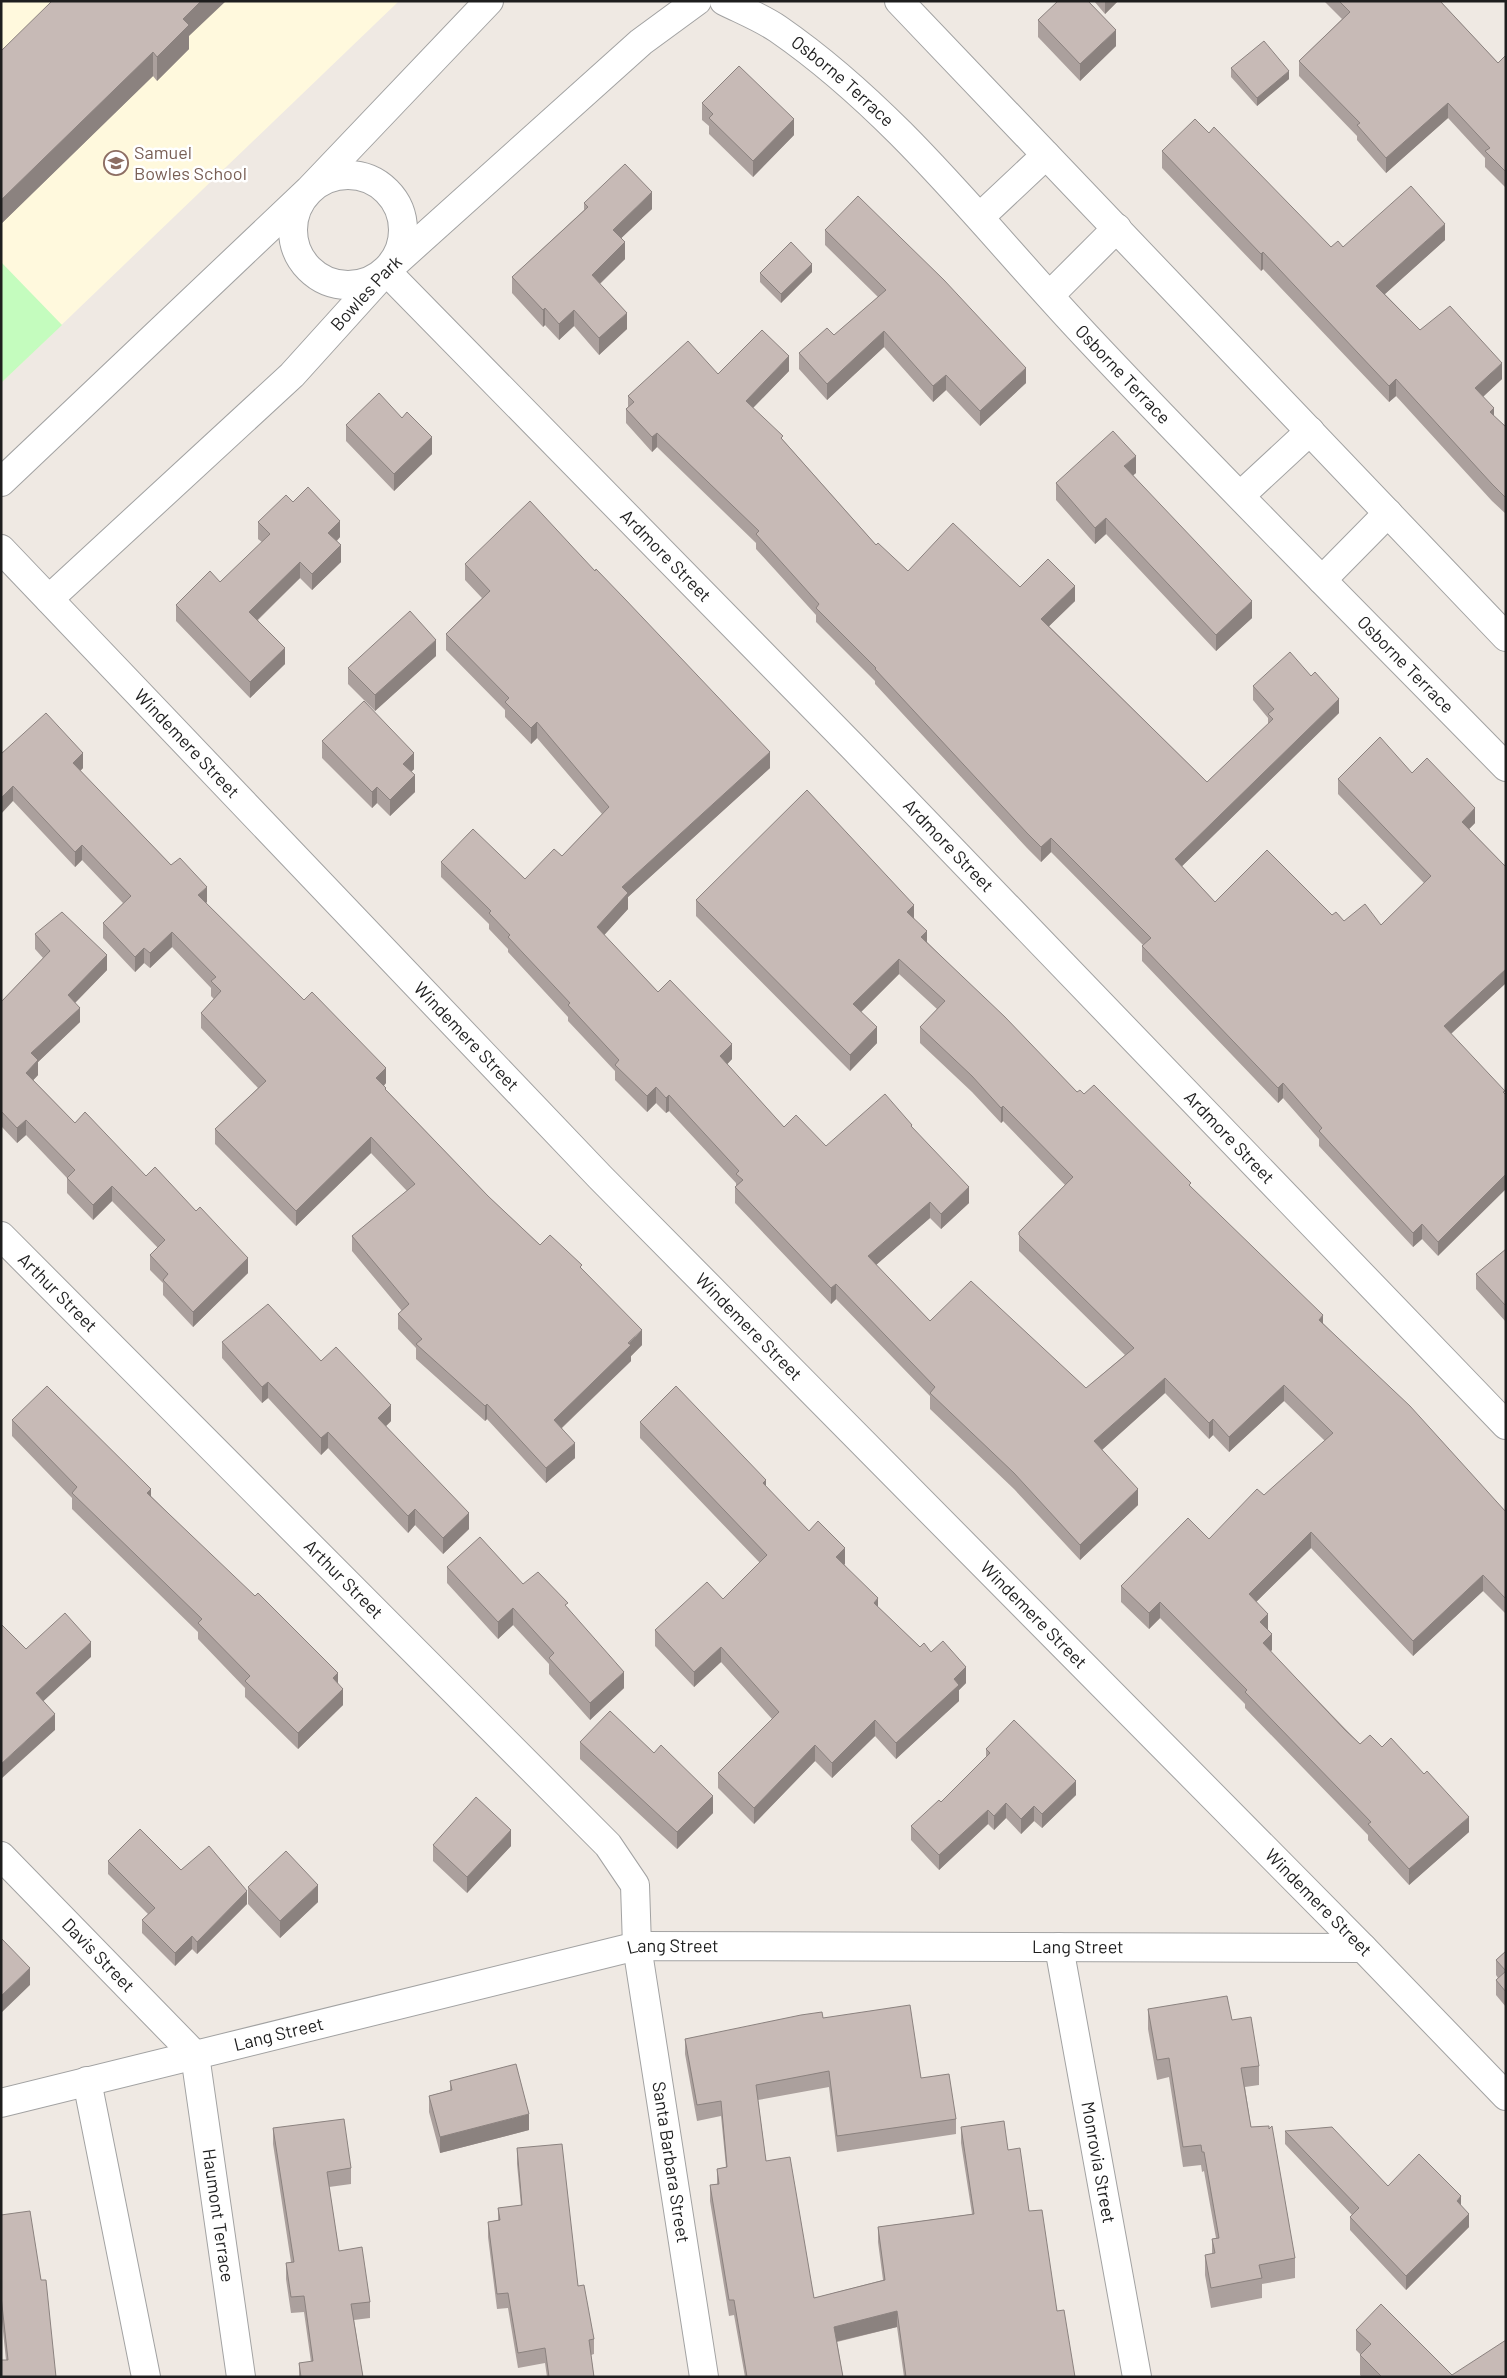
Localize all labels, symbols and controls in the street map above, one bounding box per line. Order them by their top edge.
street label: Osborne Terrace [787,30,899,131]
place label: Samuel Bowles School [134,141,247,184]
school or university icon: Samuel Bowles School [103,150,129,176]
street label: Bowles Park [325,250,406,335]
street label: Osborne Terrace [1071,320,1176,428]
street label: Ardmore Street [616,504,716,606]
street label: Osborne Terrace [1353,611,1459,718]
street label: Windemere Street [130,684,245,802]
street label: Ardmore Street [899,794,999,896]
street label: Windemere Street [410,977,524,1095]
street label: Ardmore Street [1180,1086,1280,1188]
street label: Arthur Street [14,1248,102,1336]
street label: Windemere Street [691,1268,807,1385]
street label: Arthur Street [300,1535,388,1623]
street label: Windemere Street [976,1556,1092,1673]
street label: Windemere Street [1261,1844,1377,1961]
street label: Davis Street [58,1913,140,1996]
street label: Lang Street [625,1934,719,1958]
street label: Lang Street [1032,1935,1124,1957]
street label: Lang Street [231,2012,326,2055]
street label: Santa Barbara Street [648,2080,695,2244]
street label: Monrovia Street [1077,2100,1121,2225]
street label: Haumont Terrace [198,2147,239,2284]

